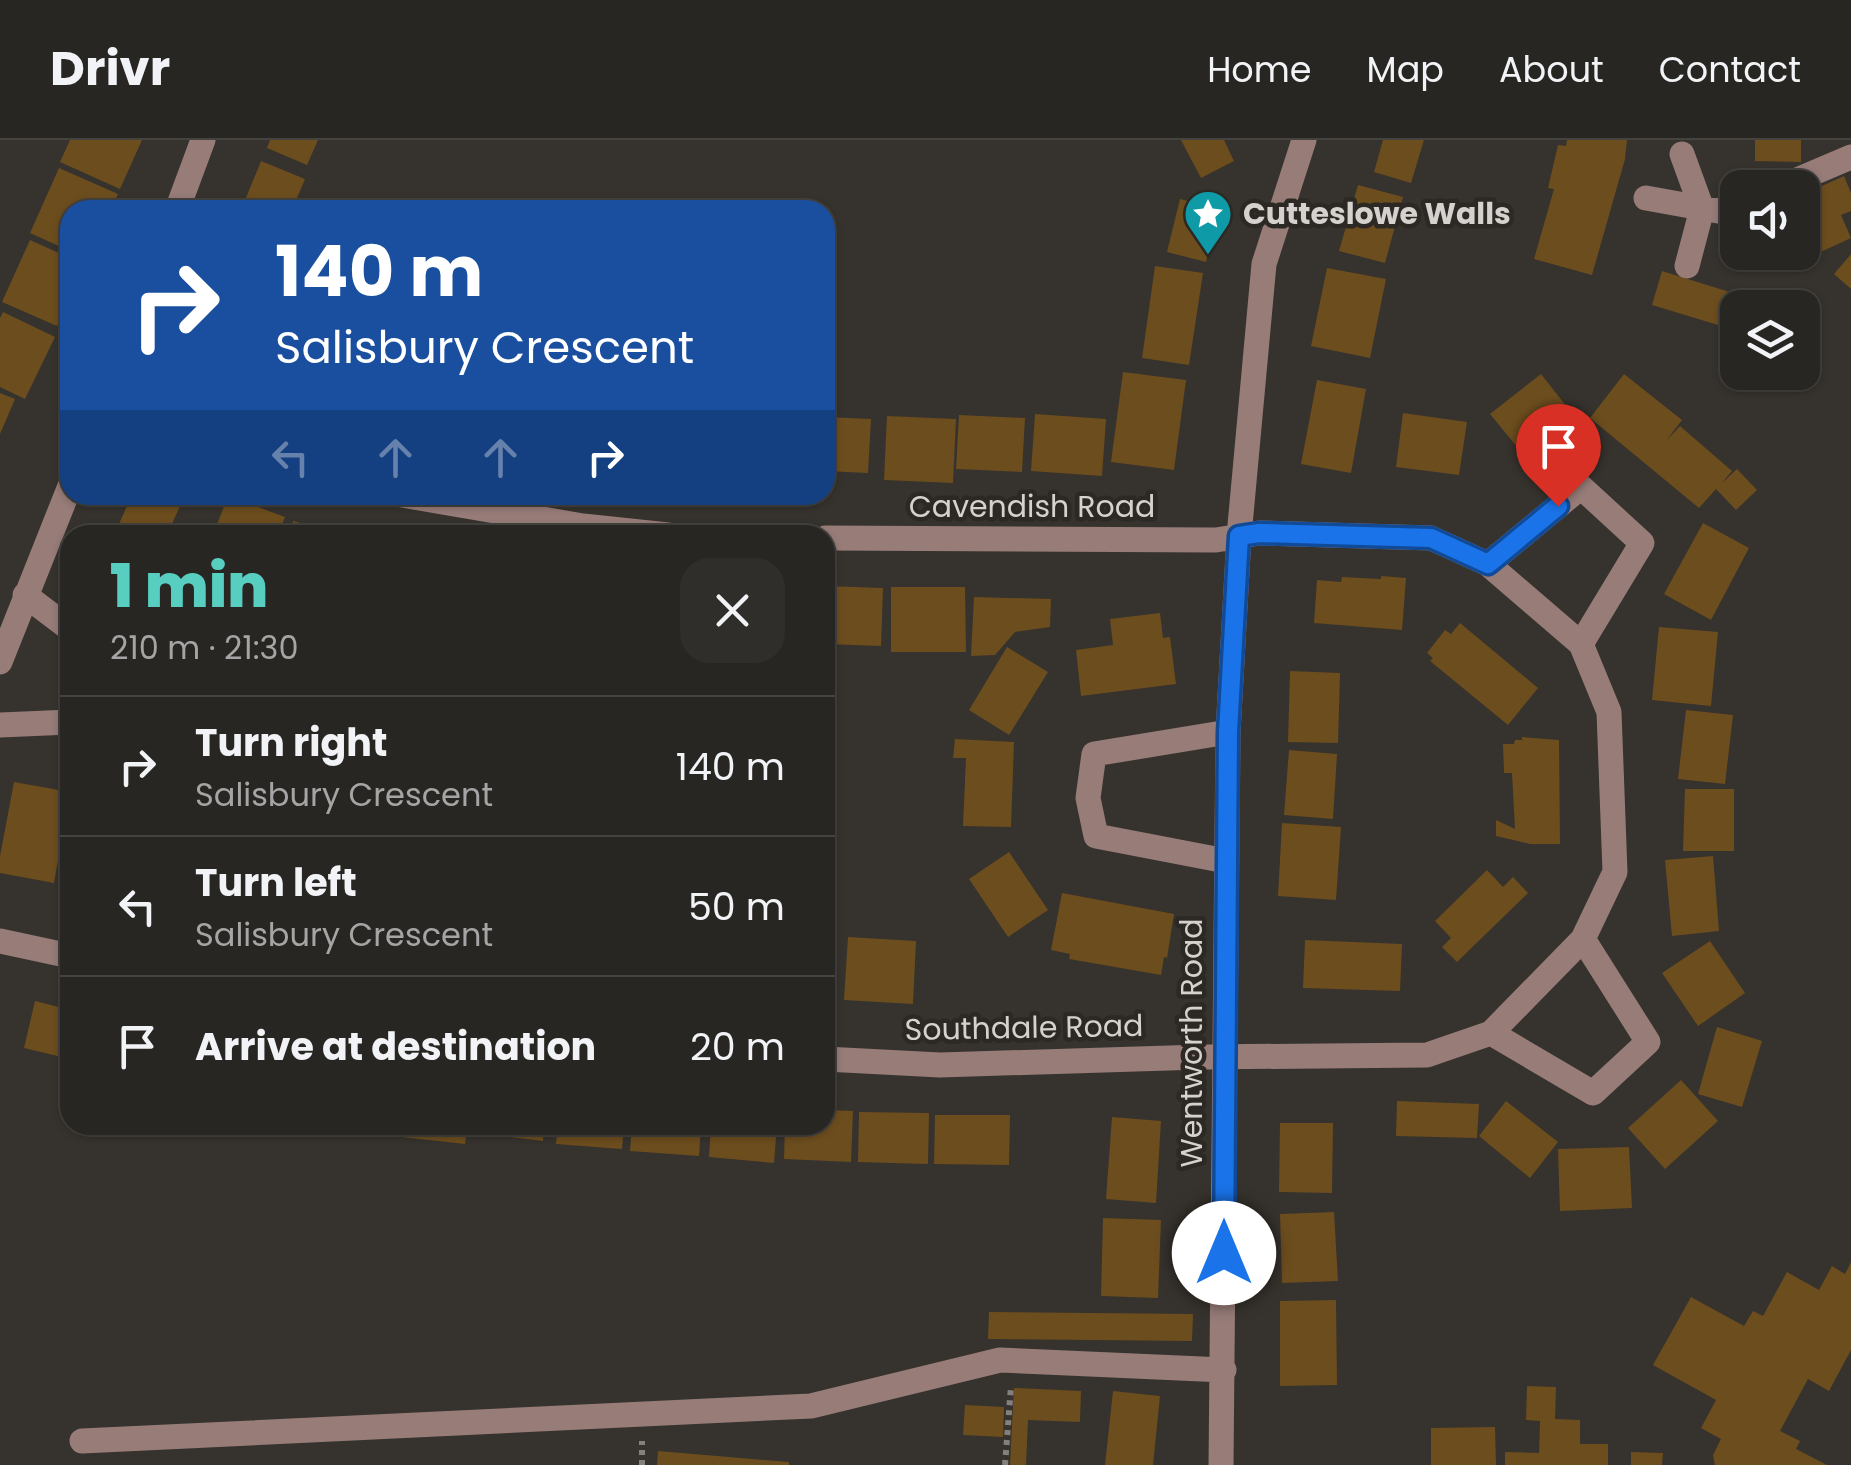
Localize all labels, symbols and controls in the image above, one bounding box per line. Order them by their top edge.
text: Drivr [50,35,170,102]
text: Home [1207,45,1312,94]
text: Map [1367,45,1444,94]
text: About [1499,45,1604,94]
text: Contact [1659,45,1801,94]
map controls [1720,170,1820,390]
button: sound [1720,170,1820,270]
place icon: Cutteslowe Walls [1182,188,1234,256]
place label: Cutteslowe Walls [1243,192,1511,235]
text: 140 m [275,222,483,321]
icon: right [110,240,240,370]
button: layers [1720,290,1820,390]
text: Salisbury Crescent [275,316,694,379]
pin [1516,404,1601,507]
icon: arrive [1531,419,1586,474]
icon: left [263,430,318,485]
icon: ahead [368,430,423,485]
icon: ahead [473,430,528,485]
icon: right [578,430,633,485]
street label: Cavendish Road [909,485,1155,528]
text: 1 min [110,544,268,628]
button: close [680,558,785,663]
text: 210 m · 21:30 [110,625,299,670]
text: Turn right [195,716,387,769]
icon: right [110,739,165,794]
text: 140 m [676,740,785,793]
text: Salisbury Crescent [195,772,493,817]
text: Turn left [195,856,357,909]
icon: left [110,879,165,934]
text: 50 m [688,880,785,933]
text: Salisbury Crescent [195,912,493,957]
street label: Wentworth Road [1170,918,1213,1168]
street label: Southdale Road [904,1004,1144,1051]
icon: arrive [110,1019,165,1074]
text: Arrive at destination [195,1020,596,1073]
text: 20 m [690,1020,785,1073]
position arrow [1172,1201,1276,1305]

